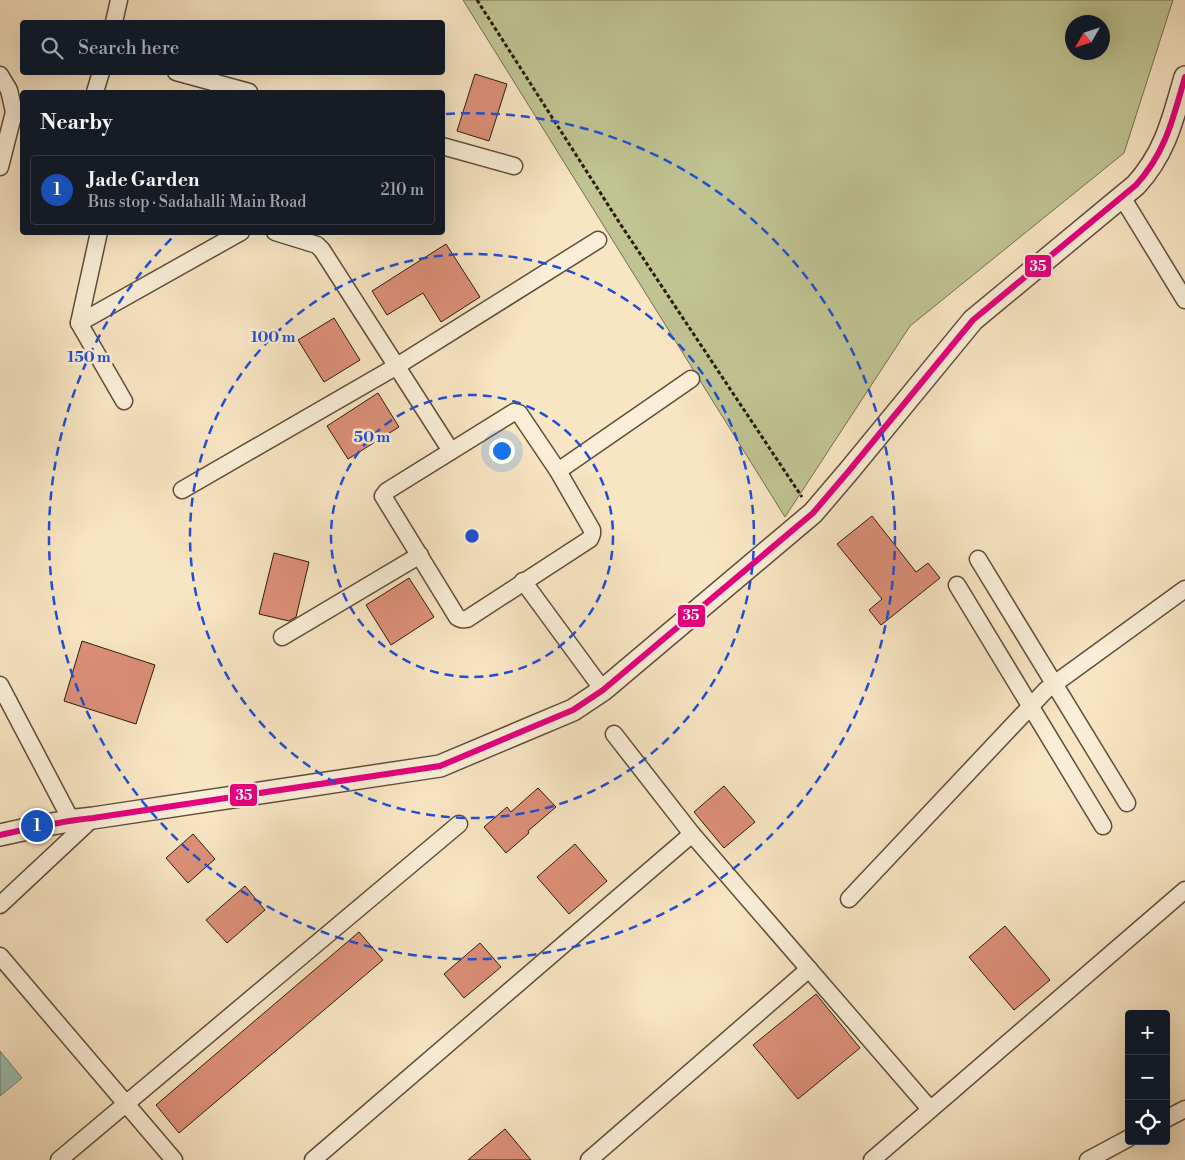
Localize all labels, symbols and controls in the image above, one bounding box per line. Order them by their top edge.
north arrow [1065,15,1110,60]
search box [20,20,445,75]
icon: search [38,34,66,62]
text: Search here [78,36,179,60]
text: Nearby [40,110,113,136]
text: Jade Garden [88,168,200,192]
text: 1 [53,180,61,200]
text: 210 m [380,180,424,200]
text: Bus stop · Sadahalli Main Road [88,192,306,212]
line badge: 35 [1024,254,1052,278]
text: 35 [1029,258,1047,276]
text: 100 m [251,328,296,347]
text: 150 m [67,348,111,367]
text: 50 m [354,428,390,447]
your location [489,438,515,464]
centre of rings [463,527,481,545]
line badge: 35 [677,604,706,628]
text: 35 [682,607,700,625]
line badge: 35 [229,783,258,807]
text: 35 [235,787,253,805]
pin: 1 [21,807,53,845]
map controls [1125,1010,1170,1145]
button: + [1125,1010,1170,1055]
button: − [1125,1055,1170,1100]
button: locate [1125,1100,1170,1145]

